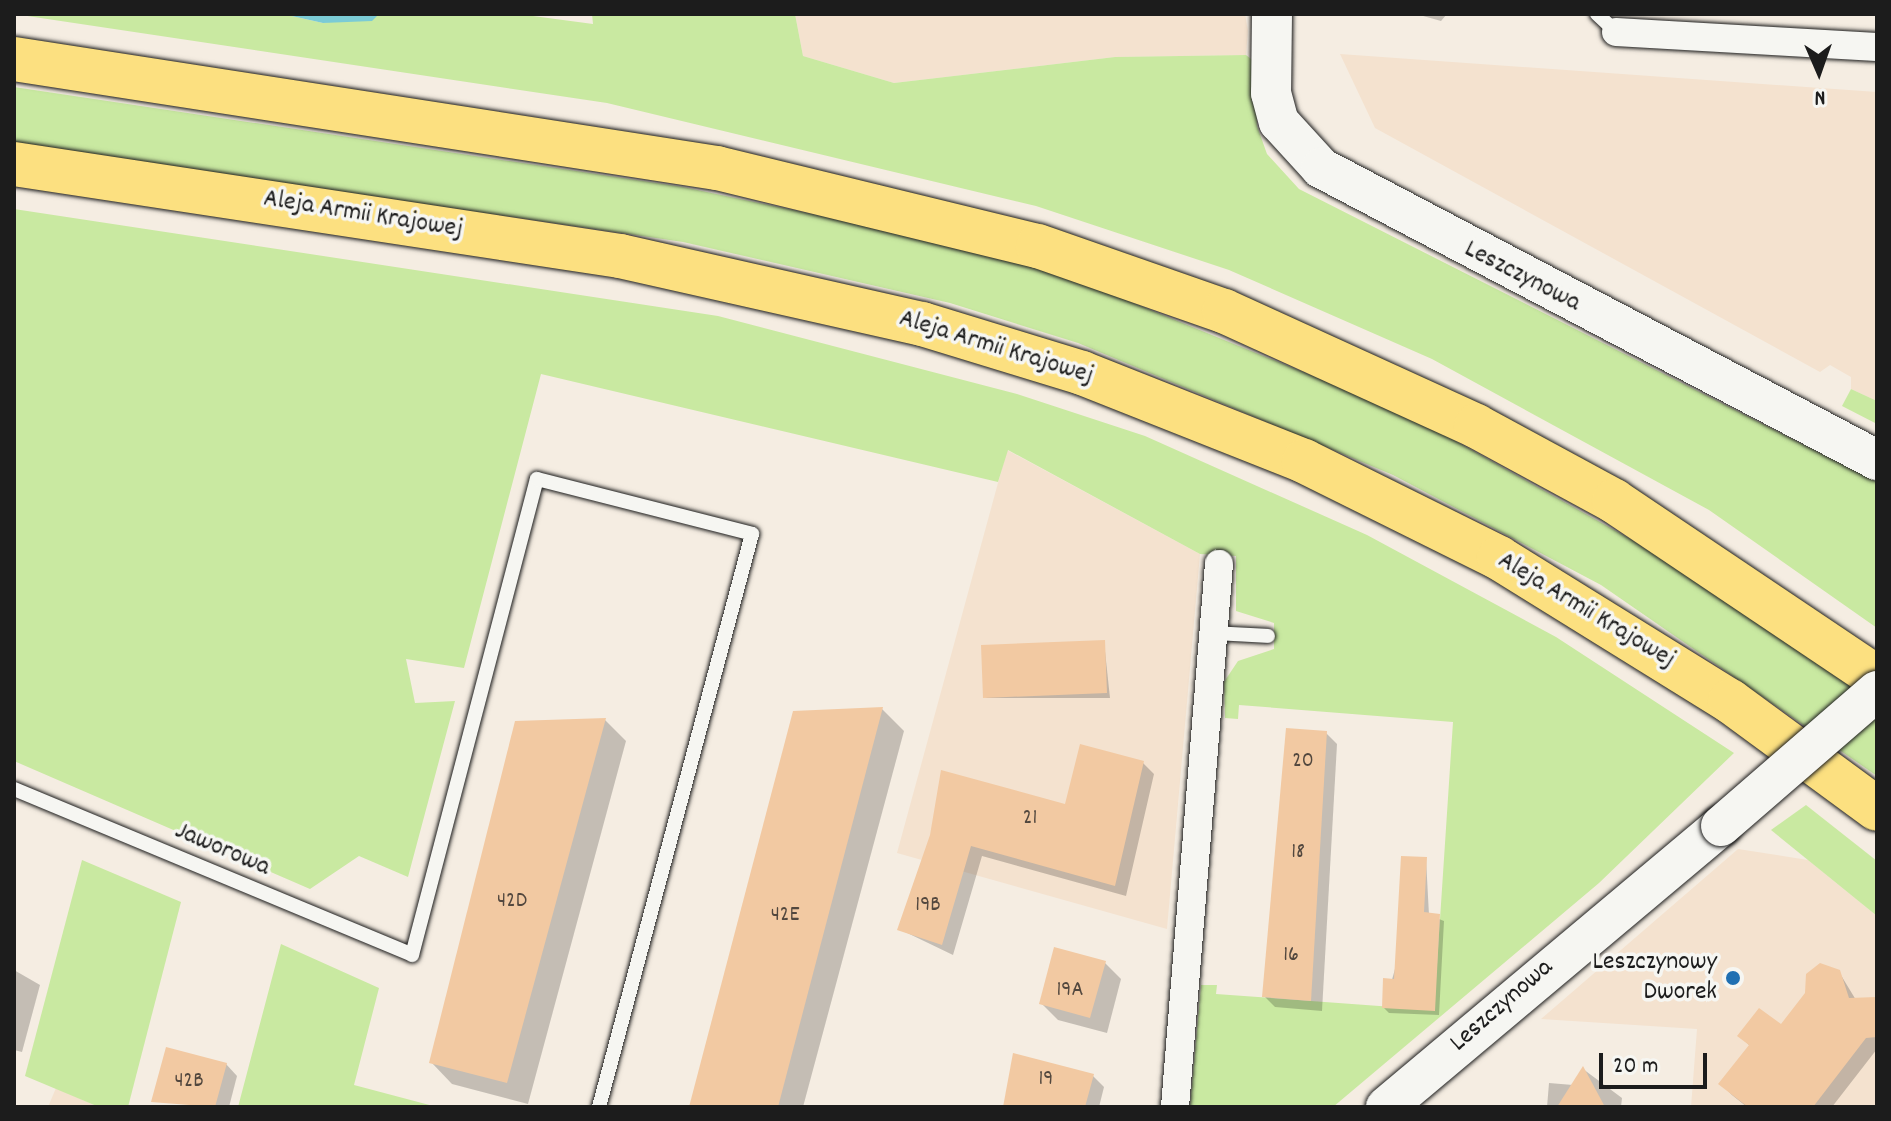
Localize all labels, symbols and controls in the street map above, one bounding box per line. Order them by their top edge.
north arrow [1779,32,1859,112]
text: N [1814,81,1826,112]
street label: Aleja Armii Krajowej [261,184,465,246]
street label: Leszczynowa [1459,234,1585,320]
street label: Aleja Armii Krajowej [895,304,1097,392]
street label: Aleja Armii Krajowej [1492,546,1680,676]
house number: 20 [1292,749,1314,775]
house number: 21 [1023,806,1037,832]
street label: Jaworowa [170,816,274,884]
house number: 18 [1291,840,1305,866]
house number: 42D [497,889,527,915]
house number: 19B [915,893,941,919]
house number: 42E [771,903,799,929]
house number: 16 [1283,943,1299,969]
place label: Leszczynowy Dworek [1592,947,1717,1008]
street label: Leszczynowa [1444,953,1560,1059]
marker: Leszczynowy Dworek [1724,969,1742,987]
house number: 19A [1057,978,1083,1004]
scale bar [1603,1037,1711,1087]
text: 20 m [1613,1050,1659,1084]
house number: 19 [1039,1067,1053,1093]
house number: 42B [174,1069,204,1095]

